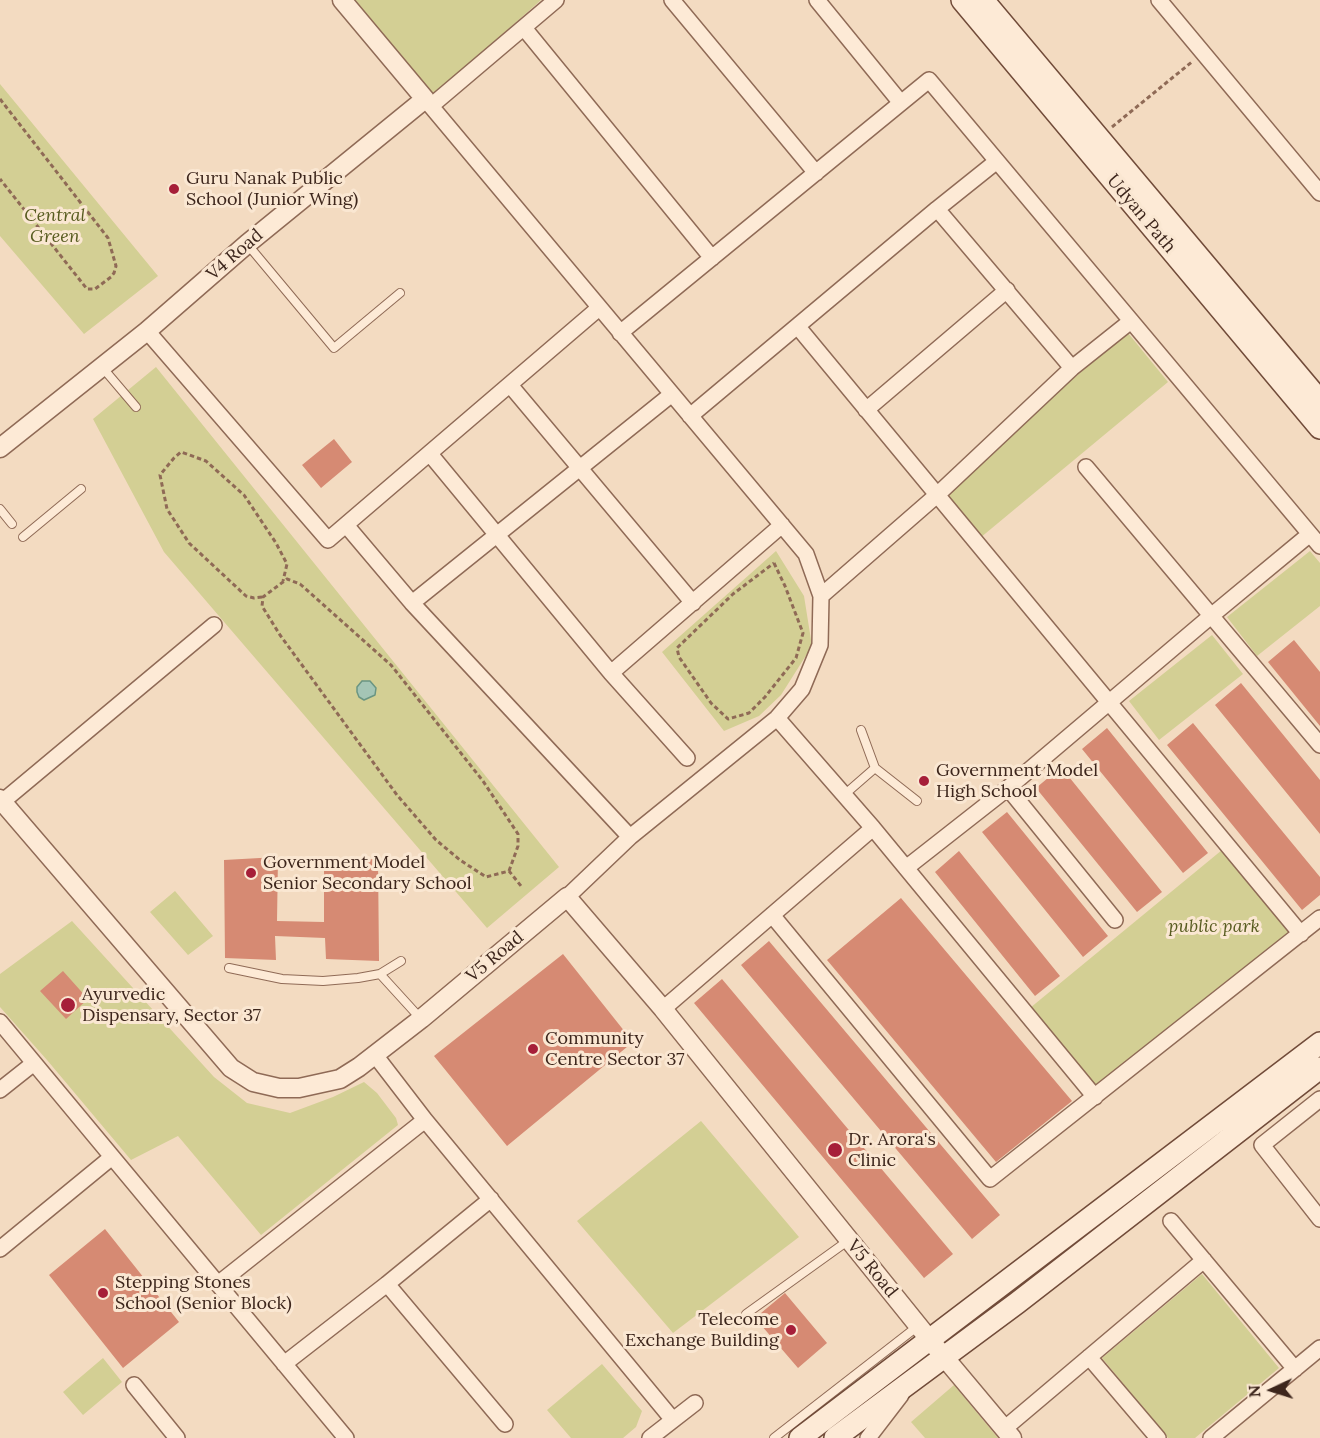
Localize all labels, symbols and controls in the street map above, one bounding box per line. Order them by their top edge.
place label: Guru Nanak Public School (Junior Wing) [186,168,358,210]
street label: Udyan Path [1102,170,1180,258]
marker: Guru Nanak Public School (Junior Wing) [167,182,181,196]
park label: Central Green [24,205,86,248]
street label: V4 Road [202,225,268,285]
place label: Government Model High School [936,760,1098,802]
marker: Government Model High School [917,774,931,788]
place label: Government Model Senior Secondary School [263,852,472,894]
marker: Government Model Senior Secondary School [244,866,258,880]
park label: public park [1168,916,1260,938]
street label: V5 Road [462,927,528,987]
place label: Ayurvedic Dispensary, Sector 37 [82,984,261,1026]
marker: Ayurvedic Dispensary, Sector 37 [59,996,77,1014]
place label: Community Centre Sector 37 [545,1028,684,1070]
marker: Community Centre Sector 37 [526,1042,540,1056]
place label: Dr. Arora's Clinic [848,1129,936,1172]
marker: Dr. Arora's Clinic [826,1141,844,1159]
street label: V5 Road [842,1236,902,1302]
place label: Stepping Stones School (Senior Block) [115,1272,292,1314]
marker: Stepping Stones School (Senior Block) [96,1286,110,1300]
place label: Telecome Exchange Building [625,1309,779,1352]
marker: Telecome Exchange Building [784,1323,798,1337]
north arrow [1242,1360,1302,1420]
text: N [1244,1384,1264,1398]

